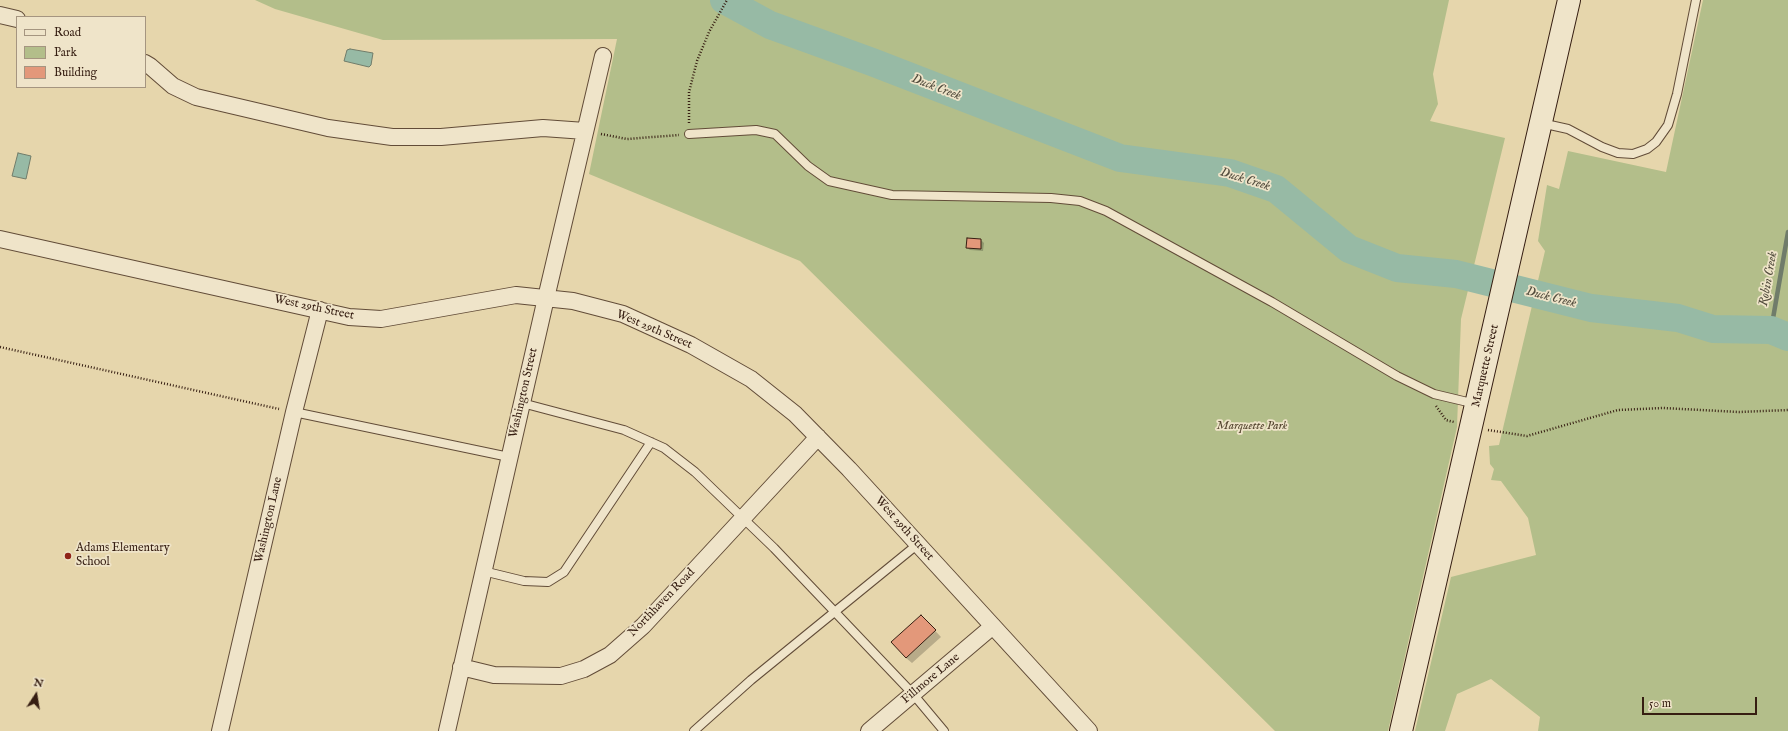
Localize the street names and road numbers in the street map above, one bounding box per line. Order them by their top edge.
street label: West 29th Street [273,293,355,323]
street label: West 29th Street [614,308,694,352]
street label: Marquette Street [1469,323,1503,409]
street label: Washington Street [507,347,541,439]
street label: Washington Lane [252,476,286,564]
street label: West 29th Street [872,494,936,564]
street label: Northhaven Road [626,566,698,640]
street label: Fillmore Lane [899,651,963,707]

